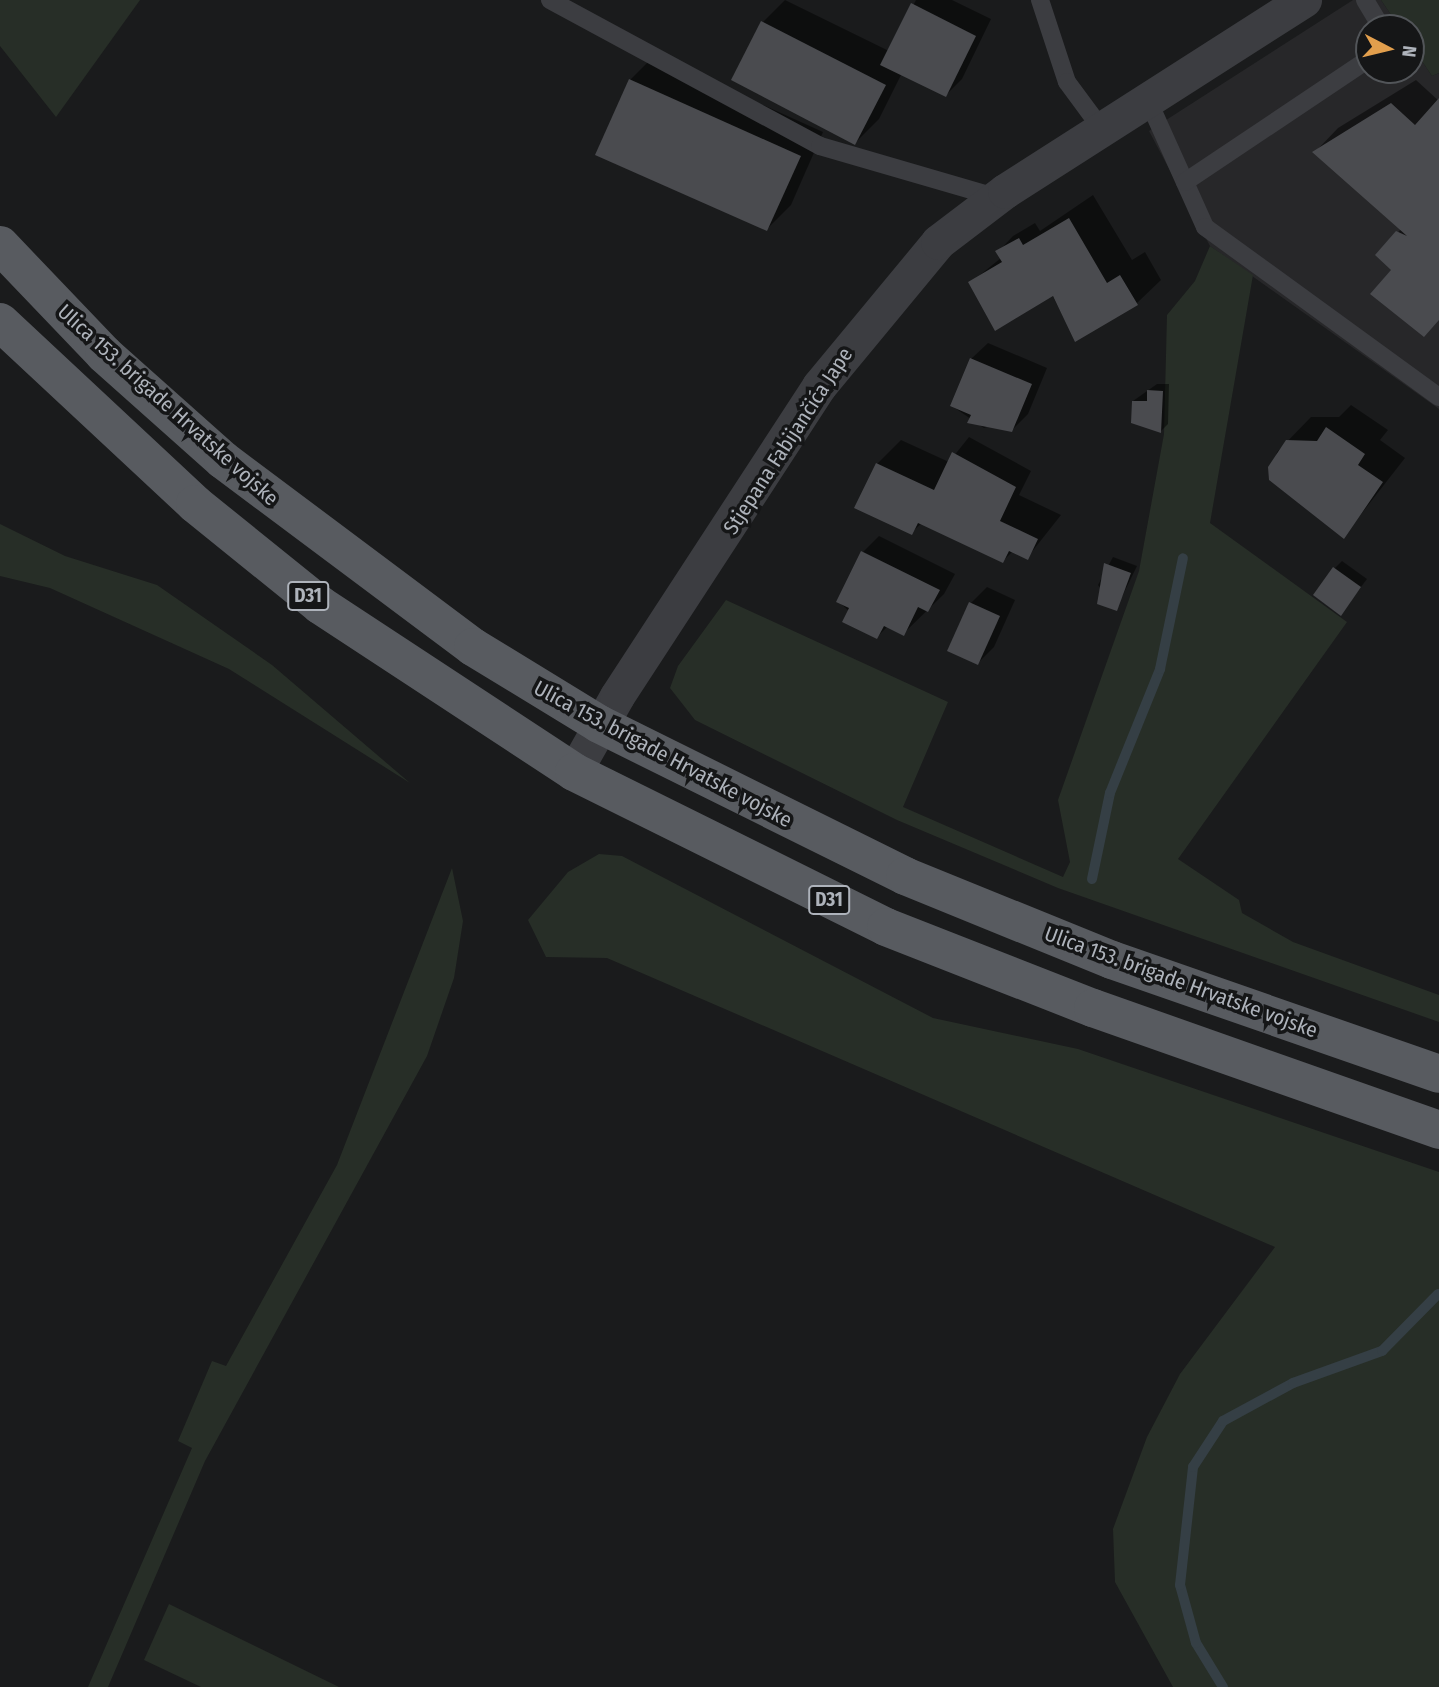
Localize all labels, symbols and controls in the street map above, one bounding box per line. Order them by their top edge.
north arrow [1355,14,1425,84]
text: N [1397,44,1421,58]
street label: Ulica 153. brigade Hrvatske vojske [52,299,284,511]
street label: Stjepana Fabijančića Jape [718,343,858,539]
road number: D31 [287,580,329,611]
street label: Ulica 153. brigade Hrvatske vojske [530,675,796,833]
road number: D31 [808,885,850,916]
street label: Ulica 153. brigade Hrvatske vojske [1041,921,1321,1043]

